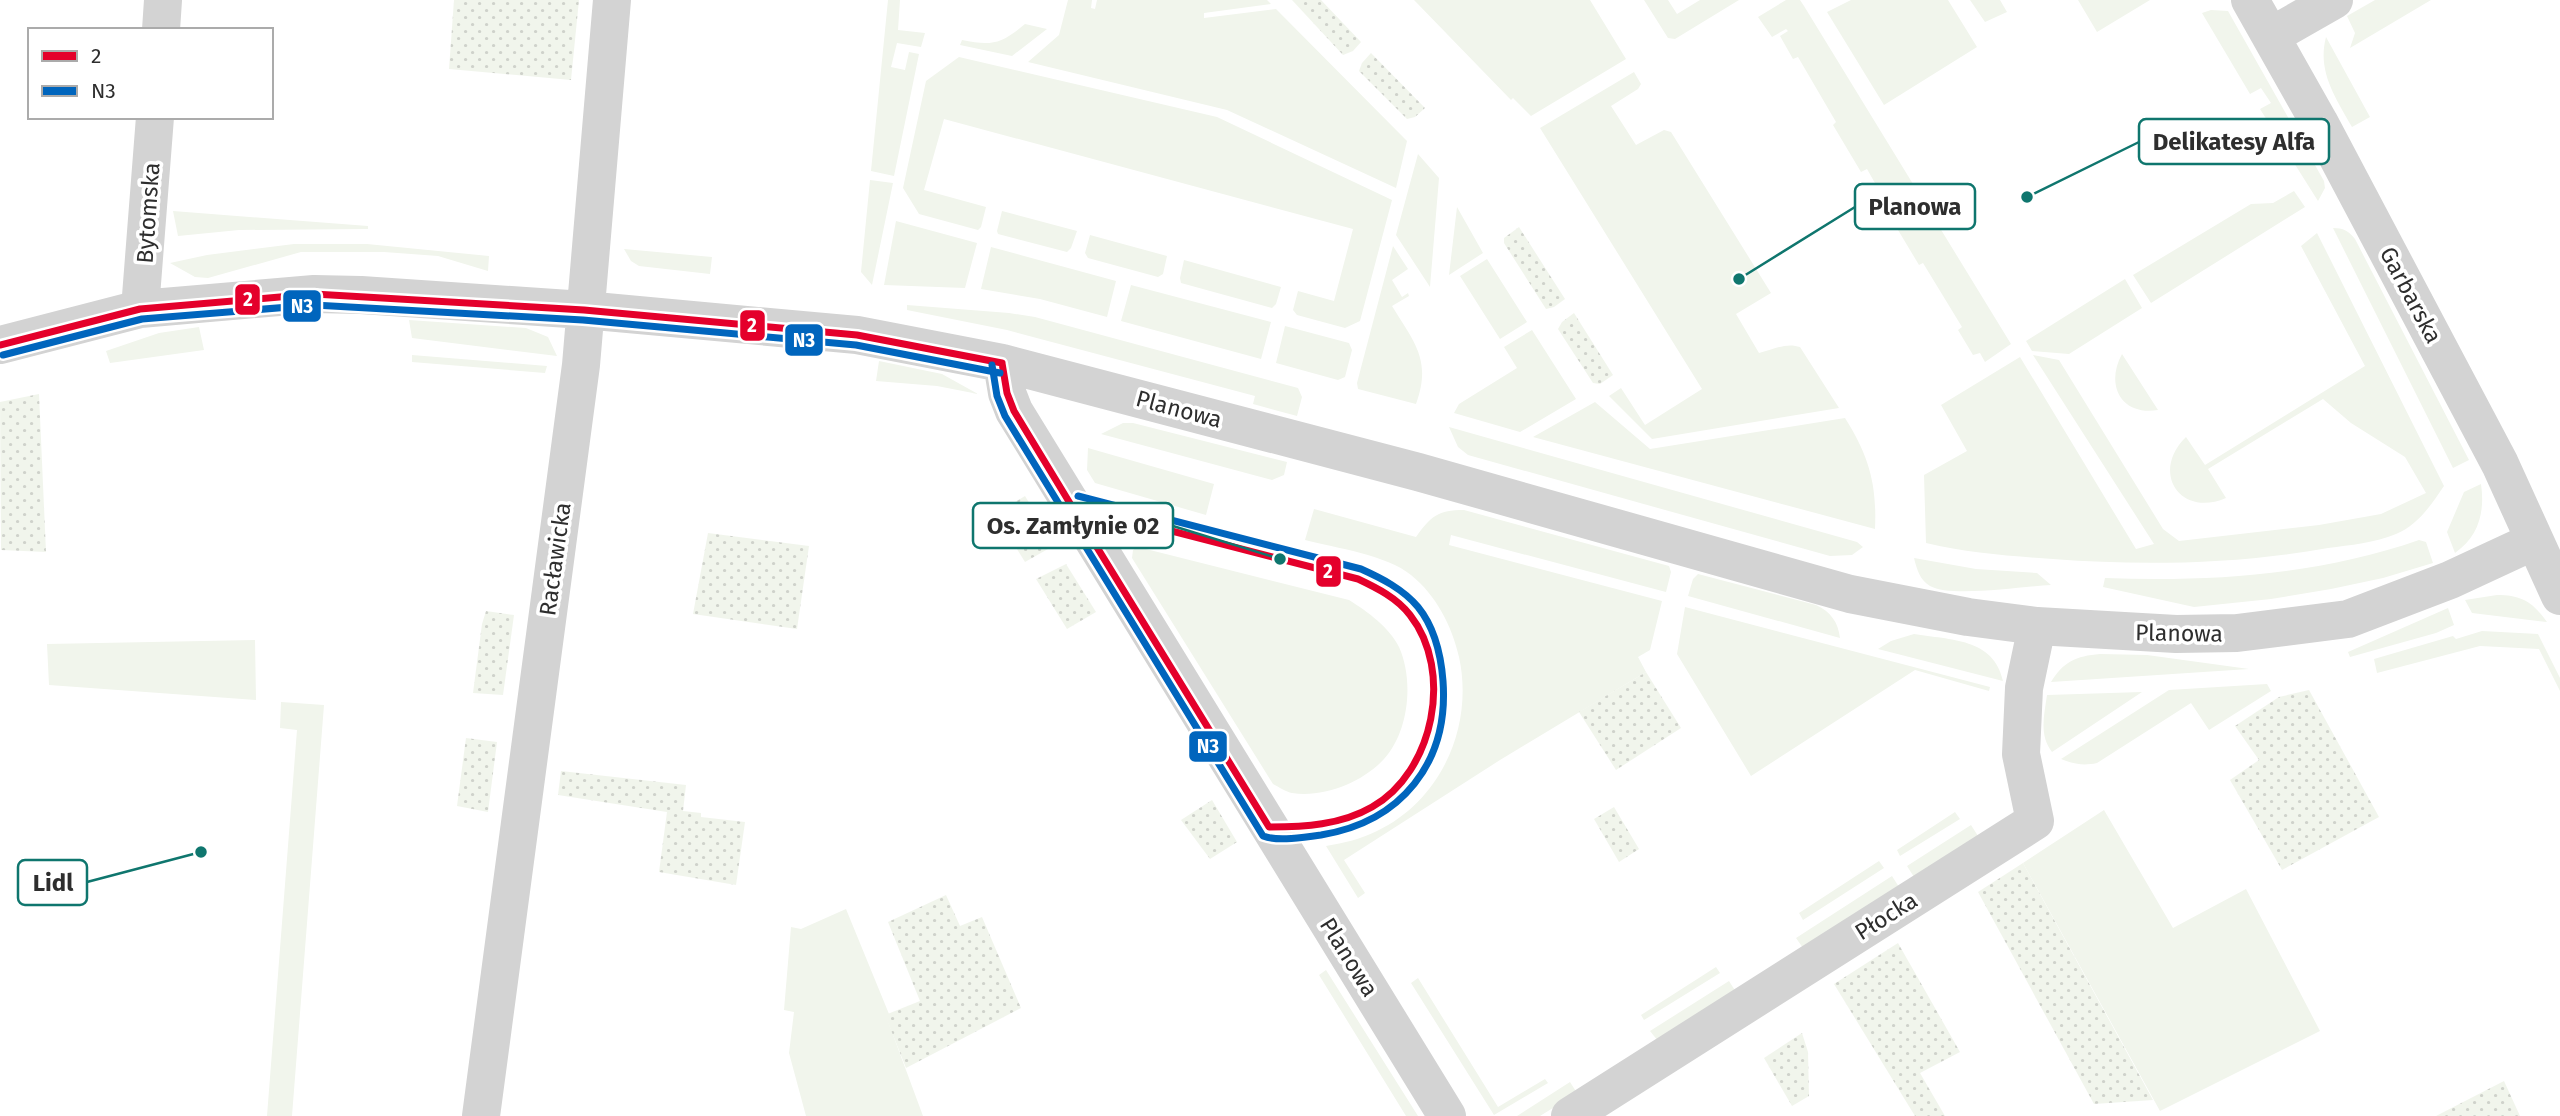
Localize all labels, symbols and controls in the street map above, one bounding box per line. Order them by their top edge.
legend [28,28,273,119]
text: 2 [91,43,101,69]
text: N3 [91,78,116,104]
callout: Delikatesy Alfa [2139,119,2329,164]
text: Delikatesy Alfa [2153,128,2315,156]
street label: Bytomska [131,162,165,264]
callout: Planowa [1855,184,1975,229]
text: Planowa [1869,193,1961,221]
street label: Garbarska [2374,242,2448,348]
line badge: 2 [234,283,261,316]
text: 2 [243,288,253,311]
line badge: N3 [282,289,322,323]
text: N3 [291,295,313,318]
line badge: 2 [739,309,766,342]
text: 2 [747,314,757,337]
line badge: N3 [784,323,824,357]
text: N3 [793,329,815,352]
street label: Planowa [1133,384,1225,434]
street label: Racławicka [533,501,577,617]
callout: Os. Zamłynie 02 [973,503,1173,548]
text: Os. Zamłynie 02 [987,512,1159,540]
line badge: 2 [1315,555,1342,588]
text: 2 [1323,560,1333,583]
street label: Planowa [2135,618,2223,648]
line badge: N3 [1188,730,1228,763]
text: N3 [1197,735,1219,758]
callout: Lidl [18,860,87,905]
text: Lidl [33,869,74,897]
street label: Płocka [1849,886,1923,946]
street label: Planowa [1314,912,1384,1002]

